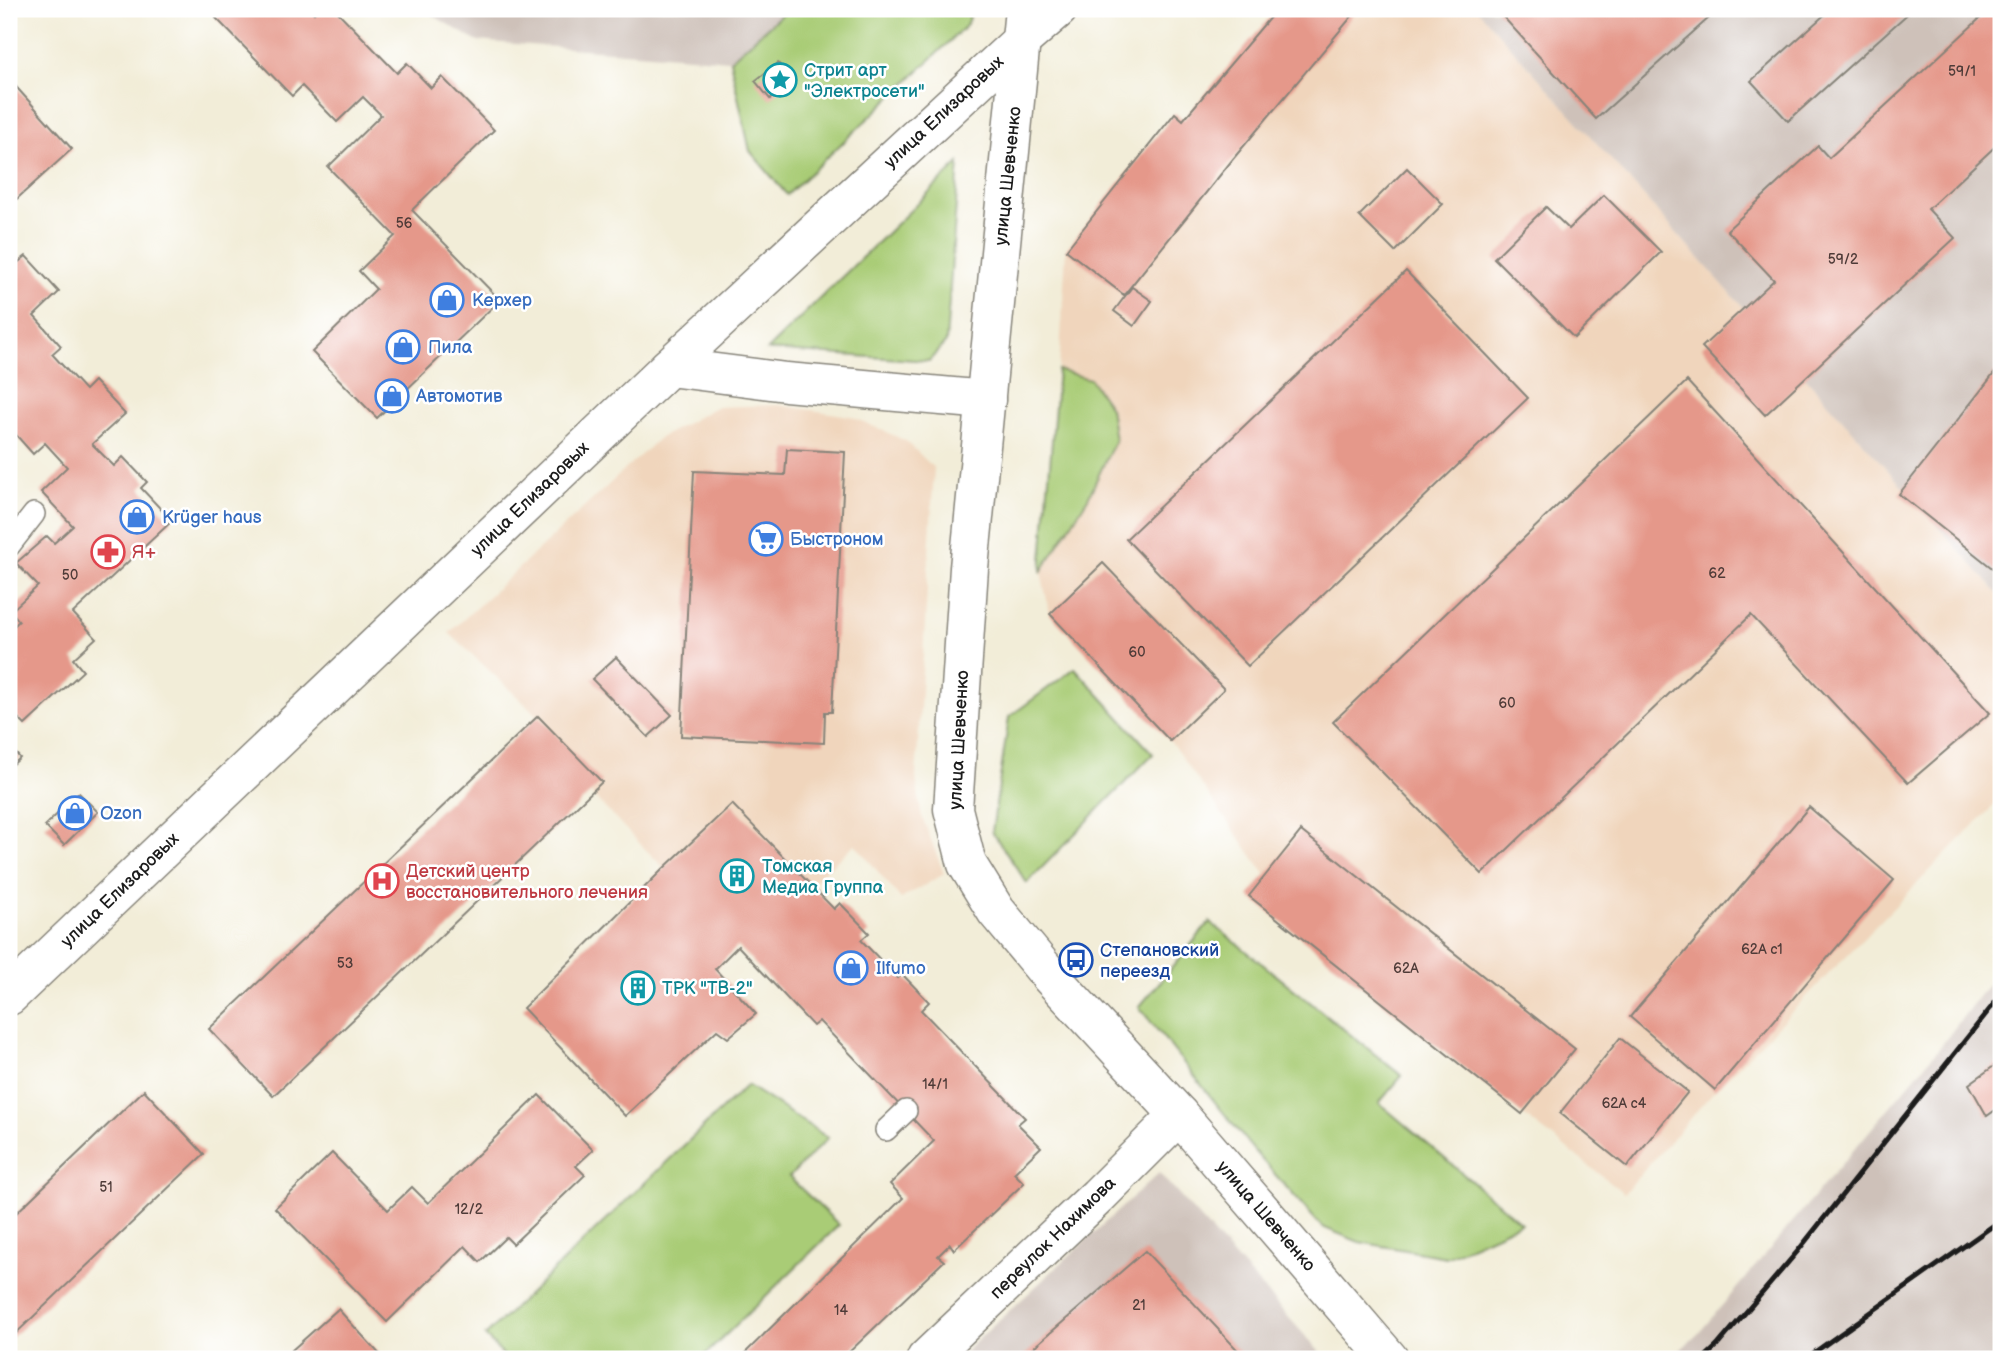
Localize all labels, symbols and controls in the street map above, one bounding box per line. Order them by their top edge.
street label: улица Елизаровых [880,51,1008,173]
place label: Стрит арт "Электросети" [804,60,925,102]
place icon: Стрит арт "Электросети" [761,61,799,99]
house number: 59/1 [1948,63,1976,80]
street label: улица Шевченко [990,105,1026,247]
house number: 56 [396,215,413,232]
house number: 59/2 [1828,251,1859,268]
shop icon: Керхер [428,281,466,319]
place label: Керхер [472,290,532,311]
shop icon: Пила [384,328,422,366]
place label: Пила [428,337,473,358]
shop icon: Автомотив [373,377,411,415]
place label: Автомотив [415,386,503,407]
street label: улица Елизаровых [467,437,593,561]
shop icon: Krüger haus [118,498,156,536]
place label: Krüger haus [162,507,262,528]
supermarket icon: Быстроном [747,520,785,558]
place label: Быстроном [790,529,884,550]
pharmacy icon: Я+ [89,533,127,571]
place label: Я+ [132,542,157,563]
house number: 62 [1709,565,1726,582]
house number: 50 [62,567,78,584]
house number: 60 [1129,644,1145,661]
street label: улица Шевченко [945,670,973,810]
house number: 60 [1499,695,1515,712]
shop icon: Ozon [56,794,94,832]
place label: Ozon [100,803,142,824]
street label: улица Елизаровых [57,828,183,952]
place label: Томская Медиа Группа [762,856,884,898]
building icon: Томская Медиа Группа [718,857,756,895]
place label: Детский центр восстановительного лечения [406,861,648,903]
hospital icon: Детский центр восстановительного лечения [363,862,401,900]
place label: Степановский переезд [1100,940,1219,982]
bus stop icon: Степановский переезд [1057,941,1095,979]
house number: 62А с1 [1741,941,1783,958]
shop icon: Ilfumo [832,949,870,987]
house number: 53 [337,955,353,972]
place label: Ilfumo [876,958,926,979]
house number: 62А [1393,960,1419,977]
building icon: ТРК "ТВ-2" [619,969,657,1007]
place label: ТРК "ТВ-2" [662,978,753,999]
house number: 14/1 [922,1076,948,1093]
house number: 62А с4 [1602,1095,1647,1112]
street label: улица Шевченко [1212,1156,1320,1276]
street label: переулок Нахимова [986,1172,1120,1303]
house number: 51 [99,1179,113,1196]
house number: 12/2 [455,1201,484,1218]
house number: 21 [1132,1297,1146,1314]
house number: 14 [834,1302,848,1319]

